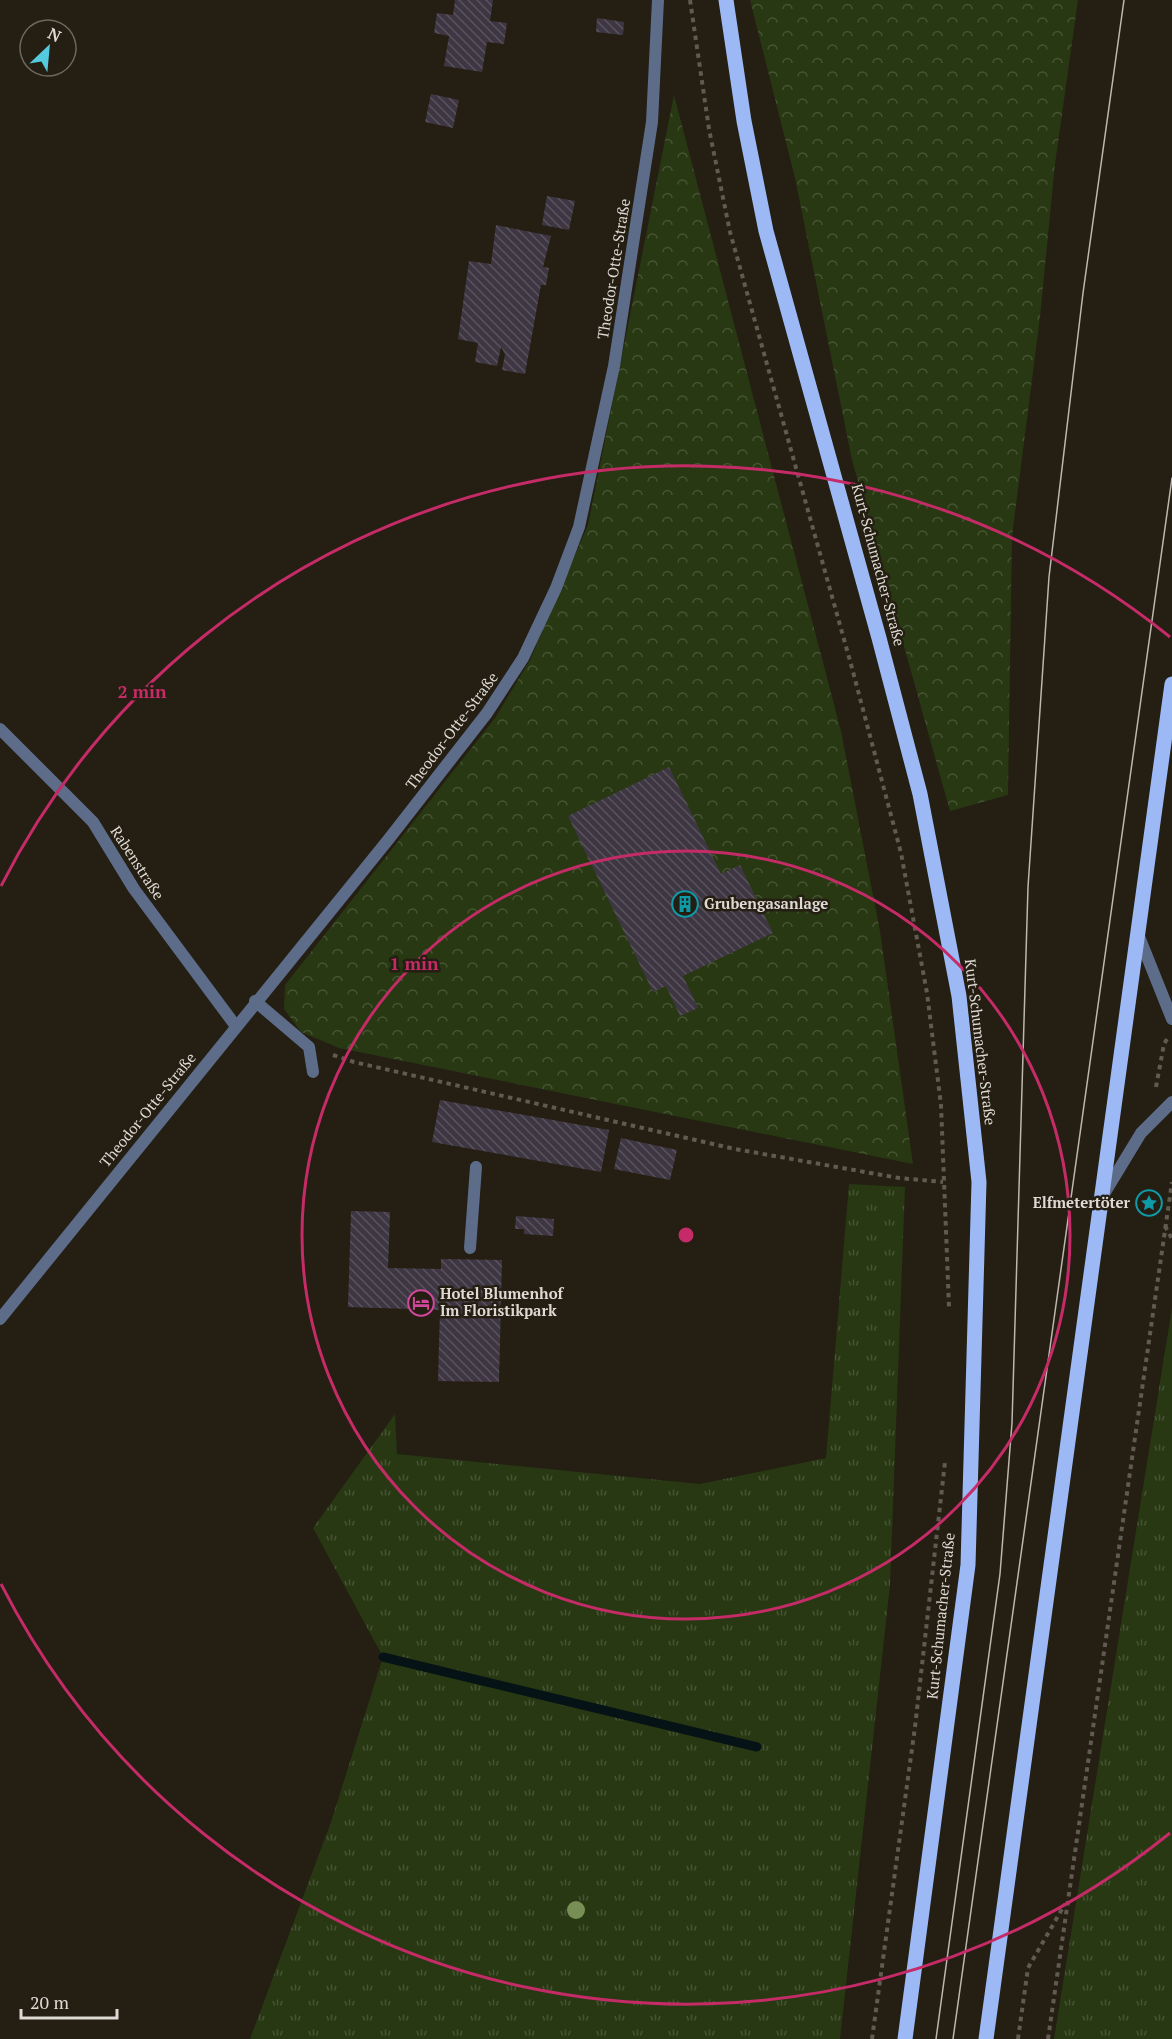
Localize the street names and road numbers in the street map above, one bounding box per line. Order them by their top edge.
street label: Theodor-Otte-Straße [592,197,634,341]
street label: Kurt-Schumacher-Straße [848,481,910,648]
street label: Theodor-Otte-Straße [400,668,502,793]
street label: Rabenstraße [107,822,169,903]
street label: Kurt-Schumacher-Straße [961,958,1001,1126]
street label: Theodor-Otte-Straße [95,1048,200,1171]
street label: Kurt-Schumacher-Straße [921,1532,959,1700]

